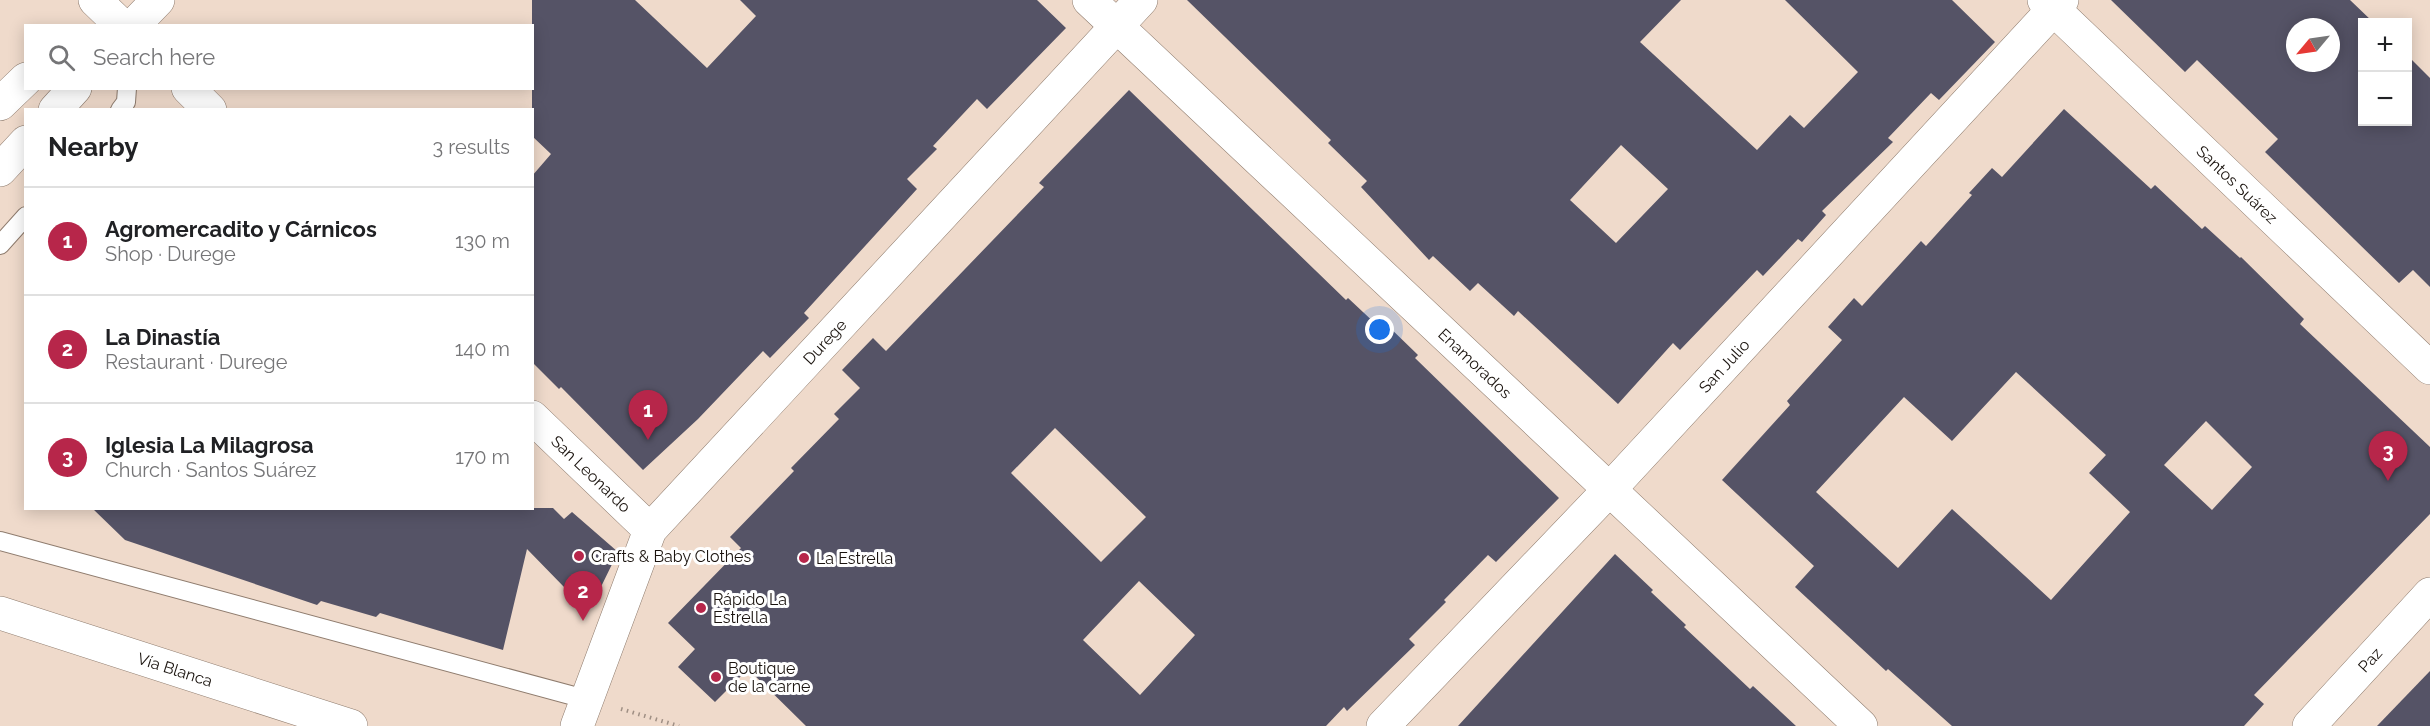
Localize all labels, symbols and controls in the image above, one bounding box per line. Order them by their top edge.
north arrow [2286,18,2340,72]
map controls [2358,18,2412,126]
button: + [2358,18,2412,72]
search box [24,24,534,90]
icon: search [45,41,78,74]
text: Search here [93,44,215,70]
button: − [2358,72,2412,126]
text: Nearby [48,132,138,162]
text: 3 results [432,135,510,159]
street label: Santos Suárez [2193,141,2282,227]
text: Agromercadito y Cárnicos [105,216,377,242]
text: 1 [63,229,72,253]
text: 130 m [455,229,510,253]
text: Shop · Durege [105,242,236,266]
street label: Durege [799,315,850,368]
your location [1365,315,1394,344]
text: La Dinastía [105,324,220,350]
street label: Enamorados [1435,324,1516,402]
street label: San Julio [1695,335,1753,396]
text: 2 [62,337,73,361]
text: 140 m [455,337,510,361]
text: Restaurant · Durege [105,350,287,374]
pin: 1 [628,390,668,440]
street label: San Leonardo [547,431,635,516]
text: Iglesia La Milagrosa [105,432,314,458]
pin: 3 [2368,432,2408,481]
text: 3 [62,445,73,469]
text: 170 m [455,445,510,469]
text: Church · Santos Suárez [105,458,316,482]
place label: Crafts & Baby Clothes [591,547,752,566]
marker: Crafts & Baby Clothes [572,549,586,563]
place label: La Estrella [816,549,893,568]
marker: La Estrella [797,551,811,565]
pin: 2 [564,572,602,621]
place label: Rápido La Estrella [713,590,787,627]
marker: Rápido La Estrella [694,601,708,615]
street label: Paz [2354,643,2386,676]
street label: Vía Blanca [135,648,215,690]
place label: Boutique de la carne [728,659,810,696]
marker: Boutique de la carne [709,670,723,684]

